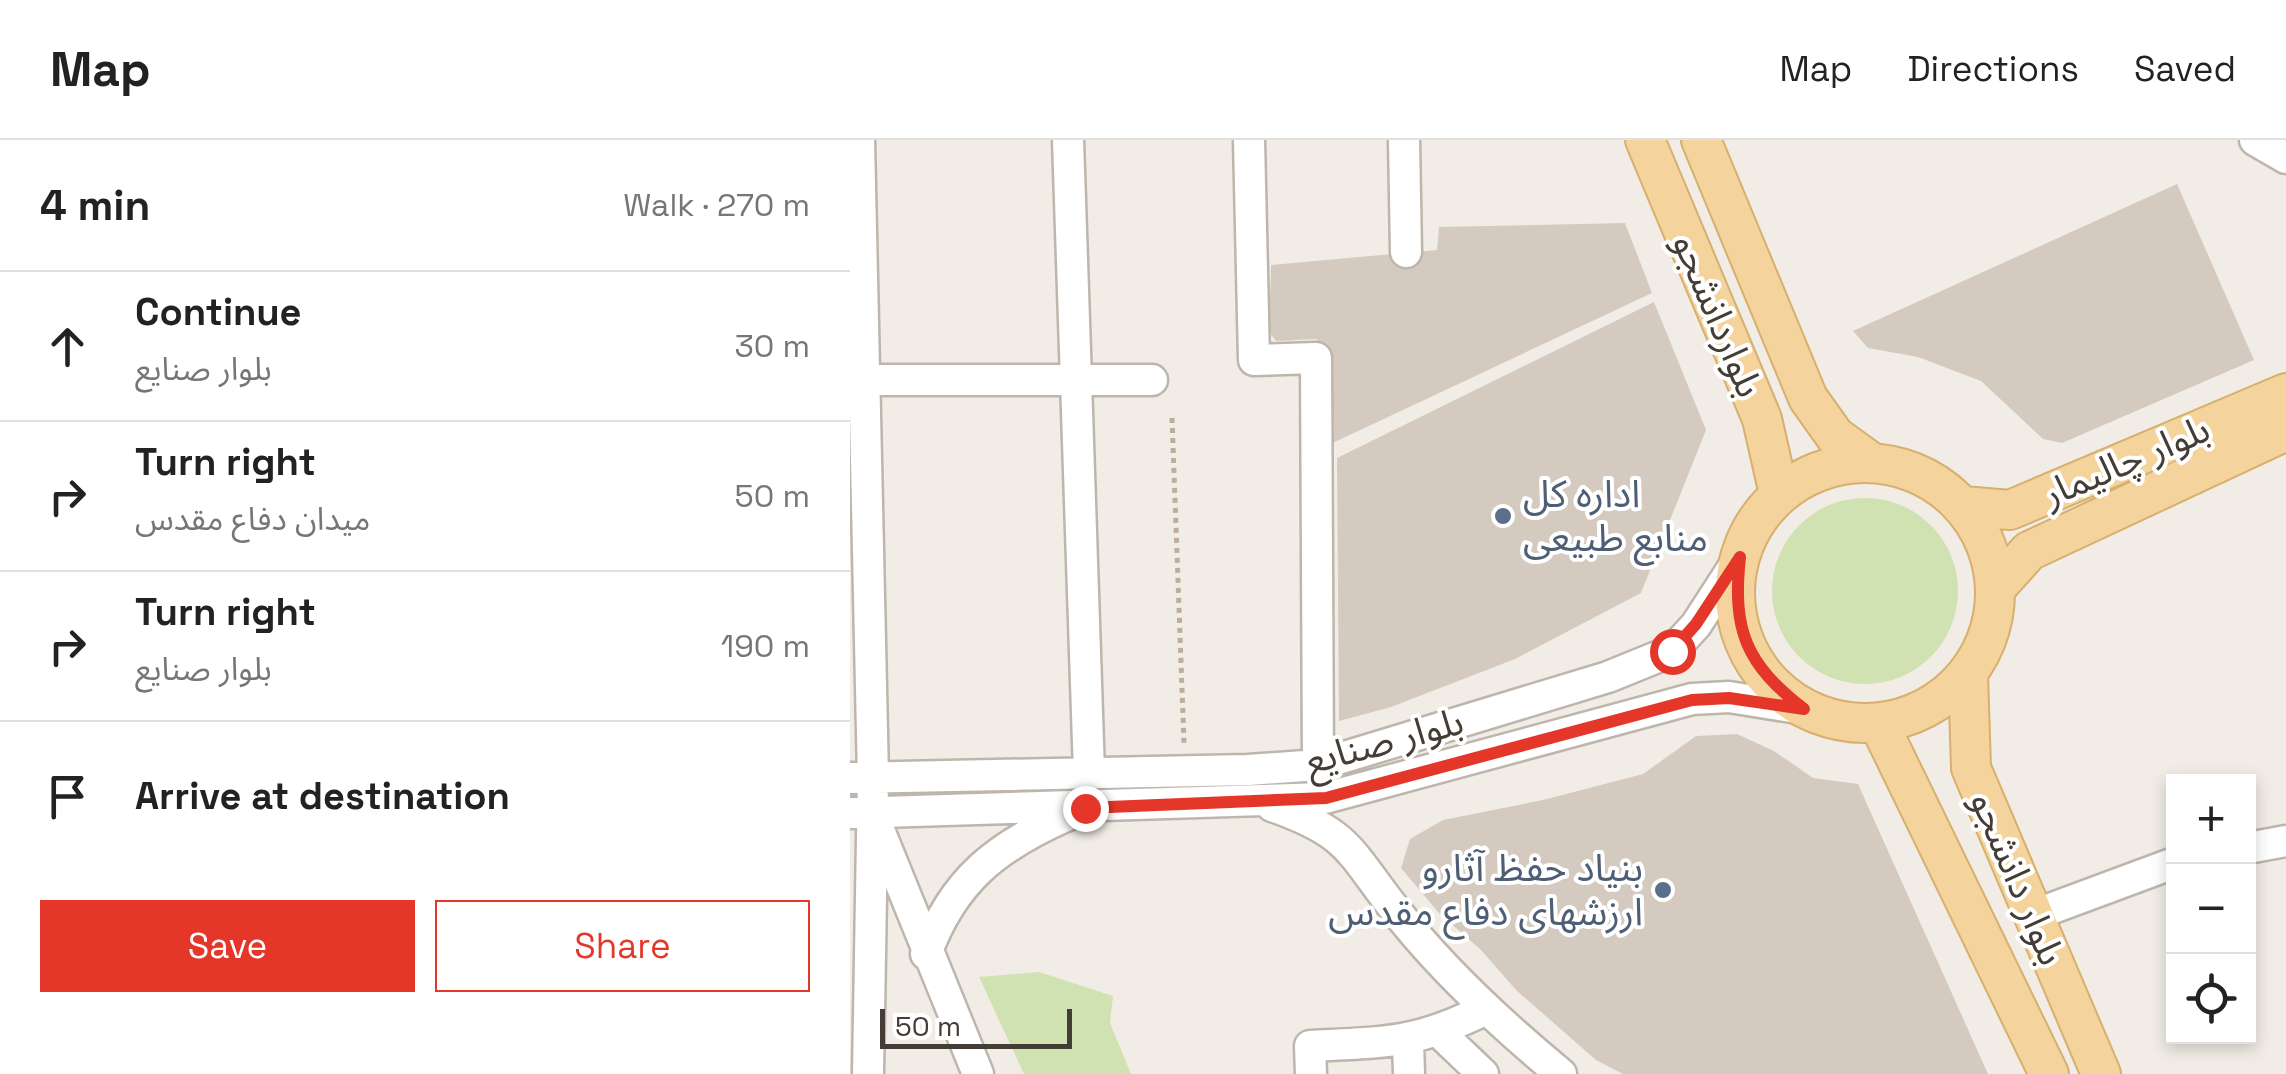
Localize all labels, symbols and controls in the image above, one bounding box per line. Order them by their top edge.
text: Map [50,39,151,100]
text: Map [1779,47,1852,91]
text: Directions [1907,47,2079,91]
text: Saved [2134,47,2236,91]
text: 4 min [40,179,150,232]
text: Walk · 270 m [623,185,810,225]
street label: بلواردانشجو [1662,226,1774,404]
text: Continue [135,288,301,336]
icon: ahead [40,319,95,374]
text: 30 m [734,326,810,366]
text: بلوار صنایع [135,349,272,389]
street label: بلوار چالیمار [2034,404,2217,518]
text: Turn right [135,438,316,486]
icon: right [40,469,95,524]
place label: اداره کل منابع طبیعی [1523,470,1708,566]
text: 50 m [735,476,810,516]
text: میدان دفاع مقدس [135,499,370,539]
marker: اداره کل منابع طبیعی [1492,505,1514,527]
text: Turn right [135,588,316,636]
icon: right [40,619,95,674]
text: 190 m [721,626,810,666]
route start [1650,629,1696,675]
text: بلوار صنایع [135,649,272,689]
street label: بلوار صنایع [1299,697,1470,789]
icon: arrive [40,769,95,824]
text: Arrive at destination [135,772,510,820]
map controls [2166,774,2256,1044]
button: + [2166,774,2256,864]
street label: بلوار دانشجو [1960,784,2076,972]
route end [1063,786,1109,832]
place label: بنیاد حفظ آثارو ارزشهای دفاع مقدس [1328,844,1643,940]
button: − [2166,864,2256,954]
marker: بنیاد حفظ آثارو ارزشهای دفاع مقدس [1652,879,1674,901]
button: Save [40,900,415,992]
button: Share [435,900,810,992]
button: locate [2166,954,2256,1044]
scale bar [880,1004,1072,1048]
text: 50 m [895,1008,961,1044]

